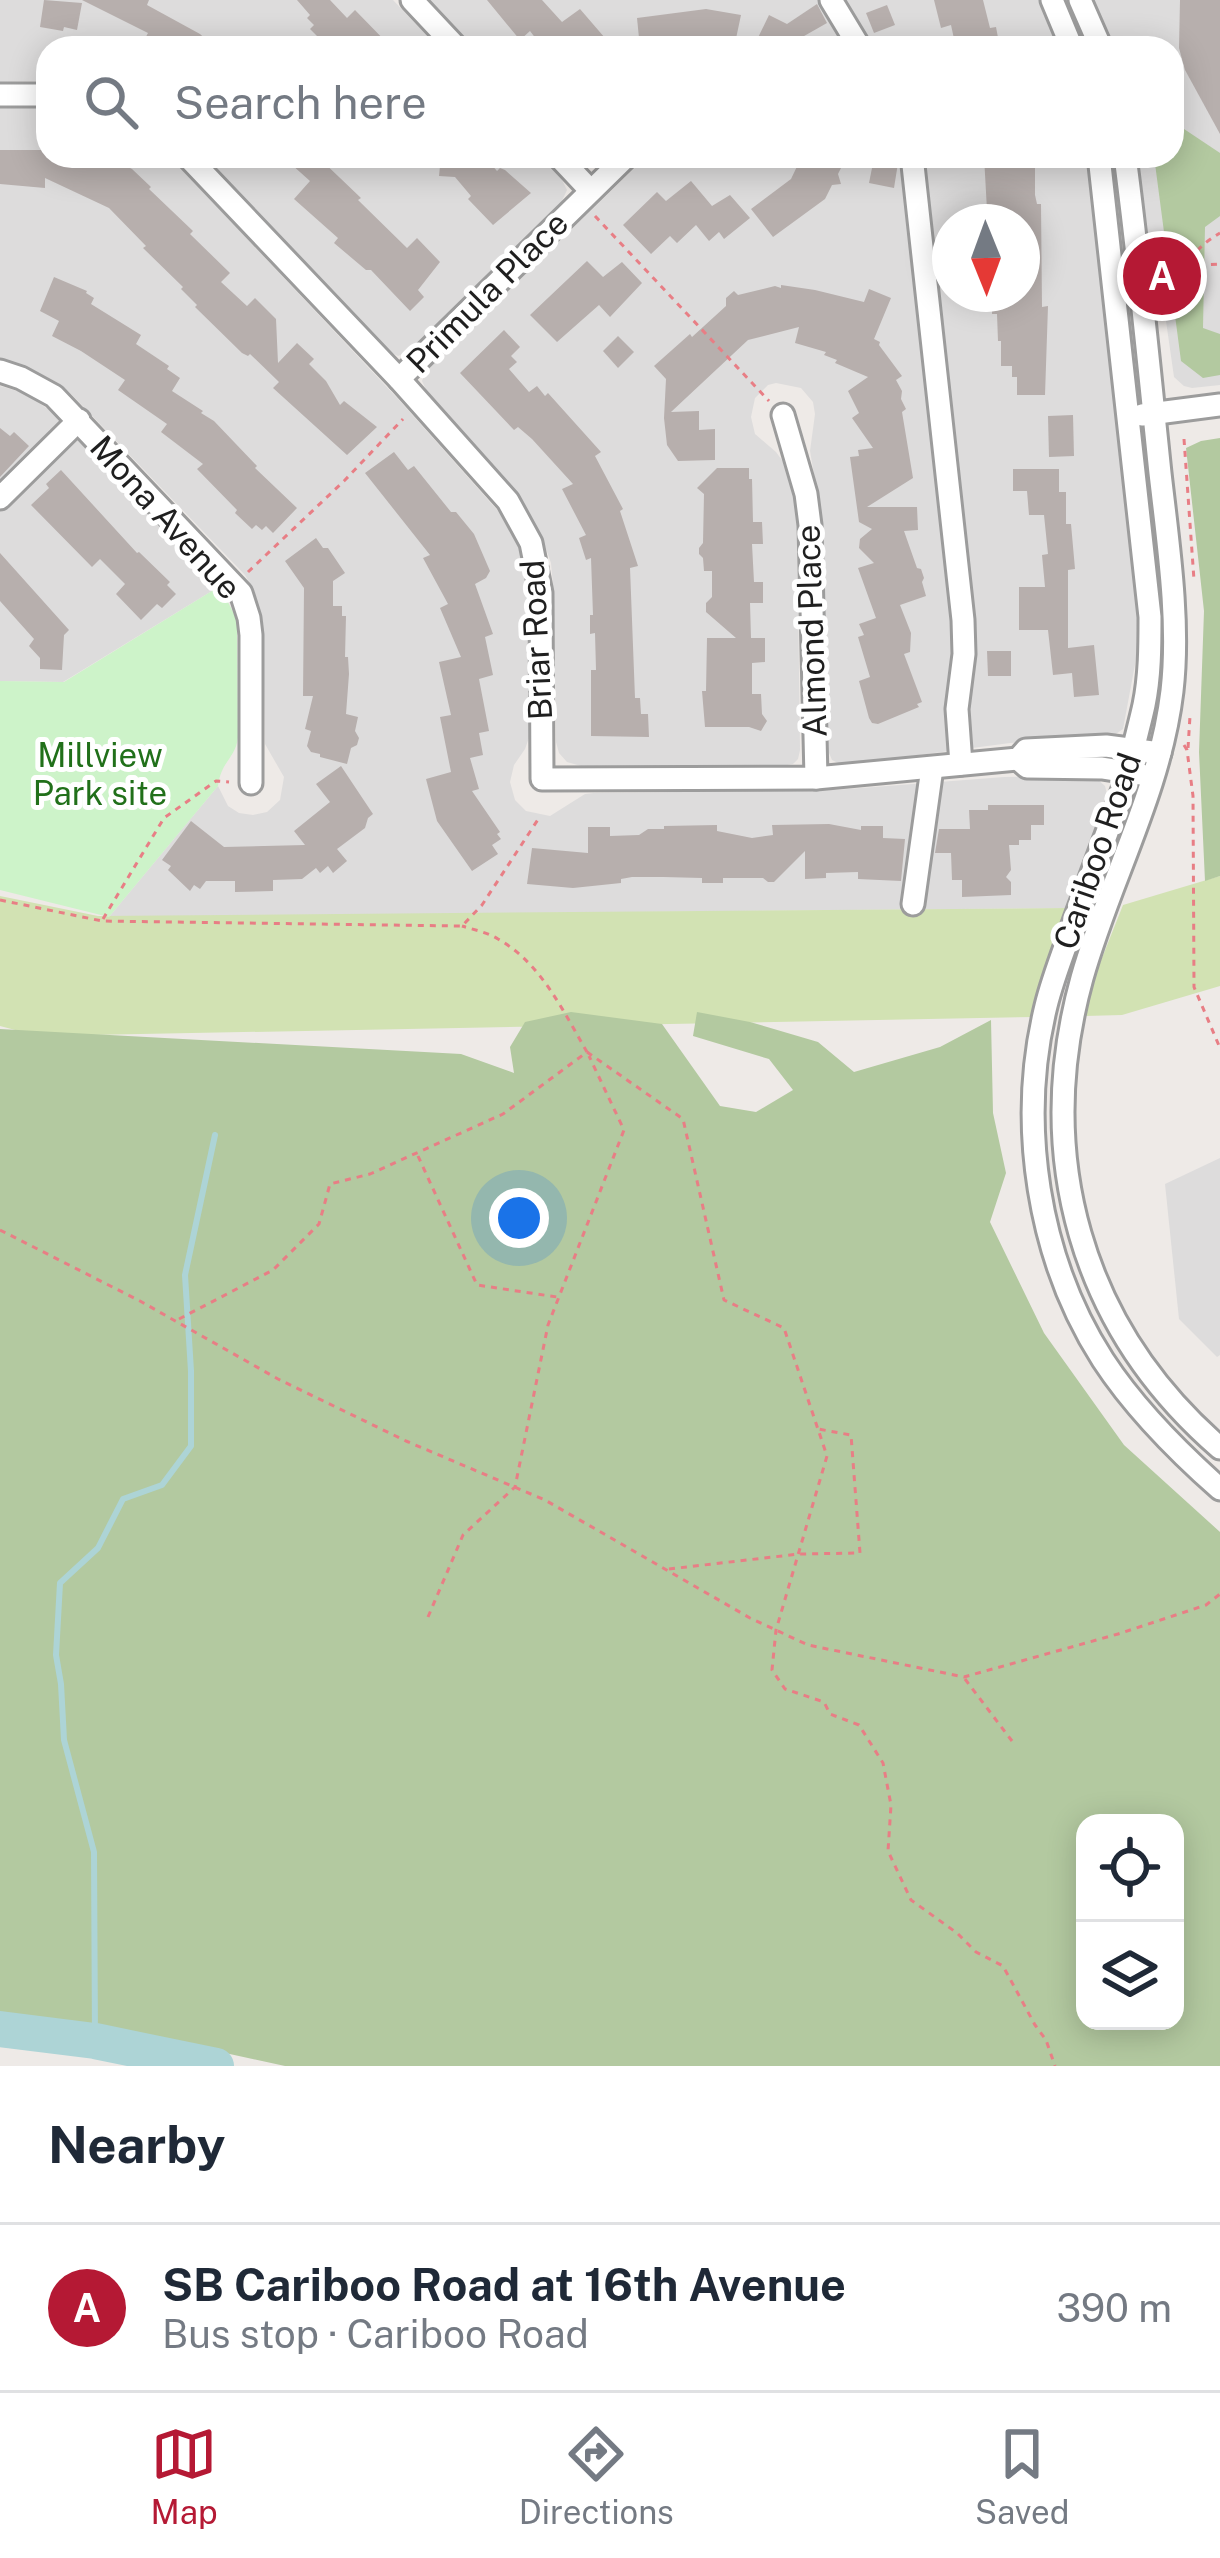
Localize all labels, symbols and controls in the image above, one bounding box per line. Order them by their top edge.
search box [36,36,1184,168]
icon: search [78,69,144,135]
text: Search here [174,76,427,129]
street label: Primula Place [399,204,575,380]
north arrow [932,204,1040,312]
pin: A [1123,231,1201,321]
street label: Mona Avenue [83,428,249,606]
street label: Almond Place [788,524,834,738]
street label: Briar Road [513,559,559,721]
park label: Millview Park site [33,736,167,812]
street label: Cariboo Road [1046,748,1148,954]
your location [489,1188,549,1248]
map controls [1076,1814,1184,2030]
button: locate [1076,1814,1184,1922]
button: layers [1076,1922,1184,2030]
text: Nearby [48,2115,225,2174]
text: SB Cariboo Road at 16th Avenue [162,2258,846,2311]
text: A [73,2285,101,2331]
text: 390 m [1057,2285,1172,2331]
text: Bus stop · Cariboo Road [162,2311,589,2357]
tab: Map [151,2421,218,2531]
tab: Directions [519,2421,674,2531]
tab: Saved [975,2421,1069,2531]

